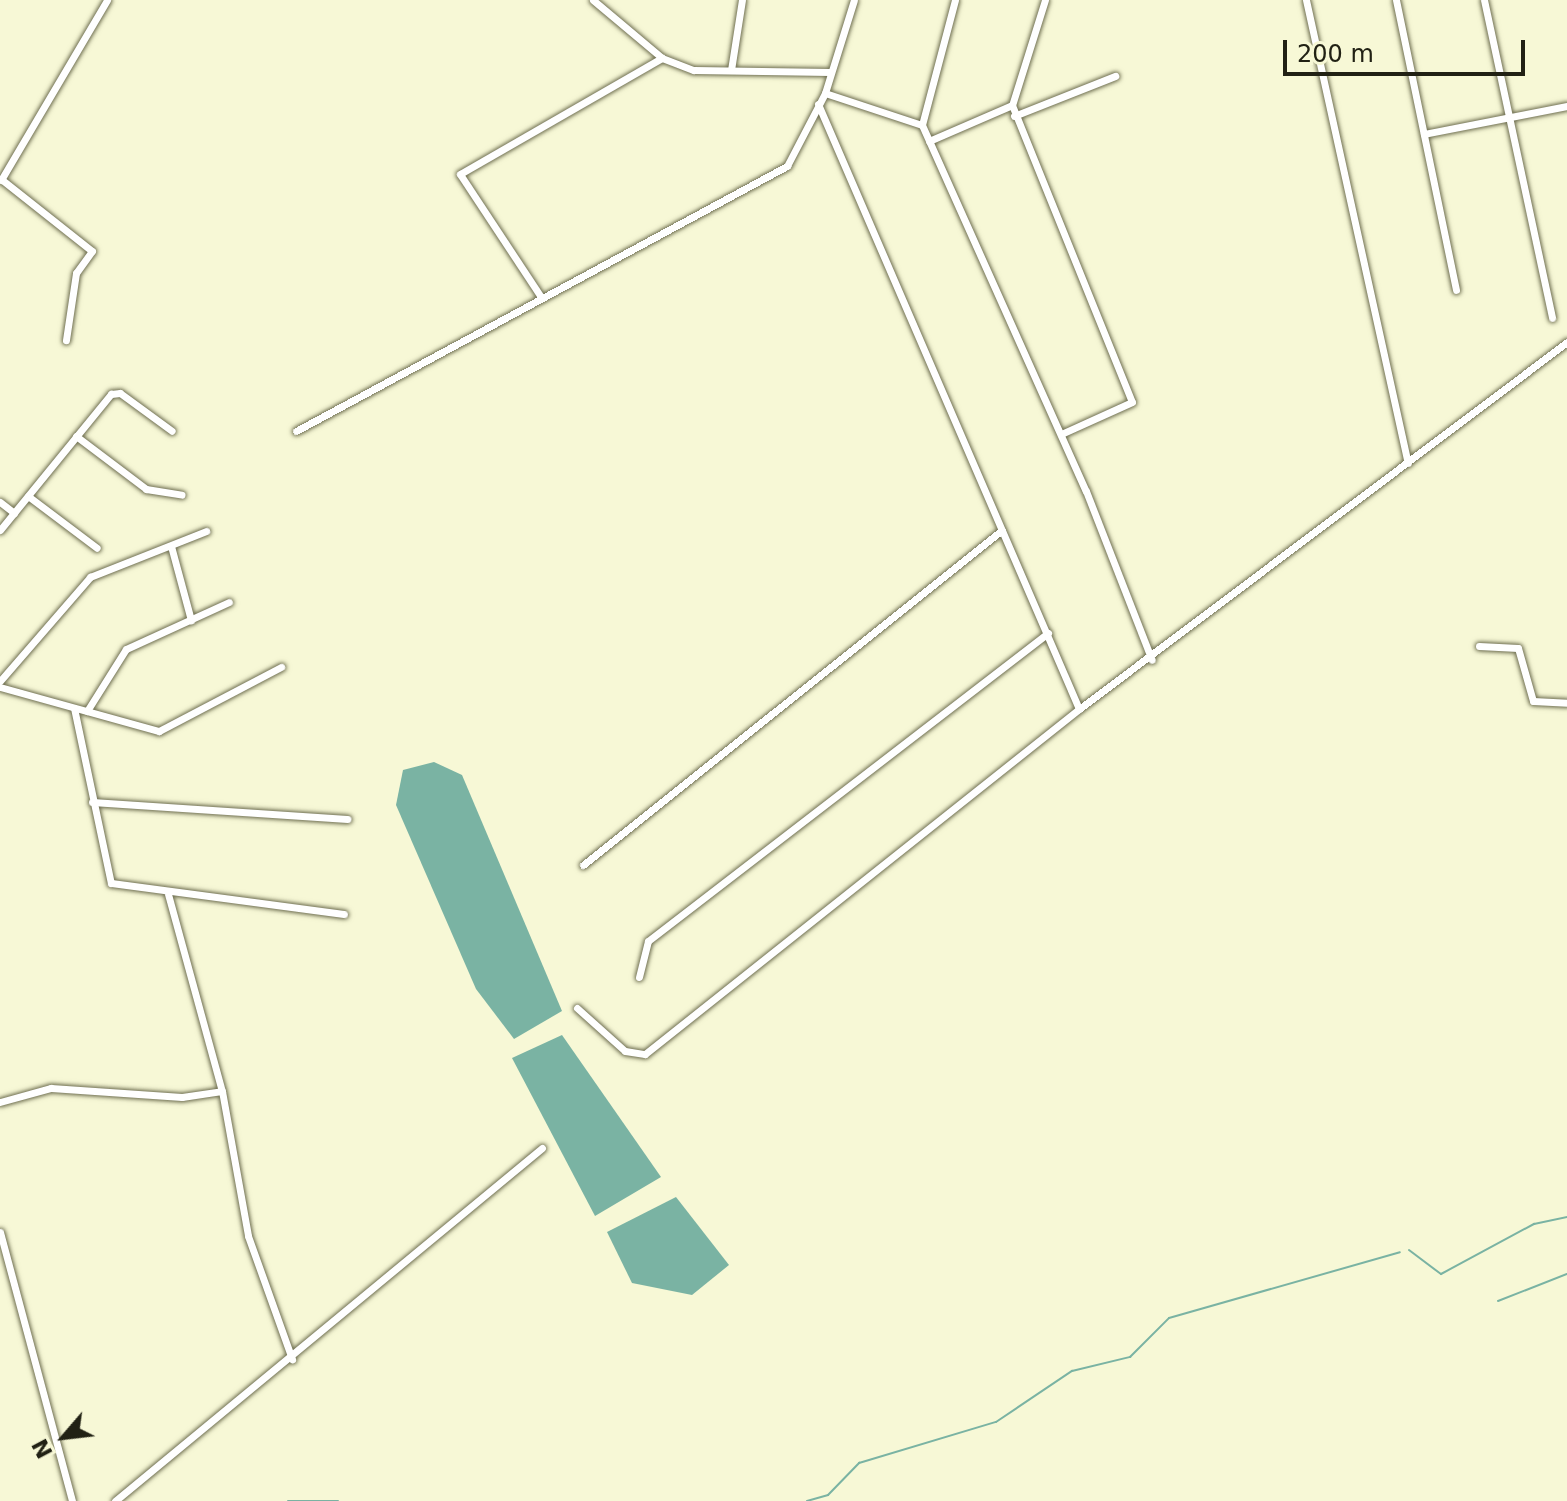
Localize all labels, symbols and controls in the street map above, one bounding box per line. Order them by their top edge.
scale bar [1287,24,1529,74]
text: 200 m [1297,40,1374,68]
north arrow [24,1397,104,1477]
text: N [27,1435,58,1463]

